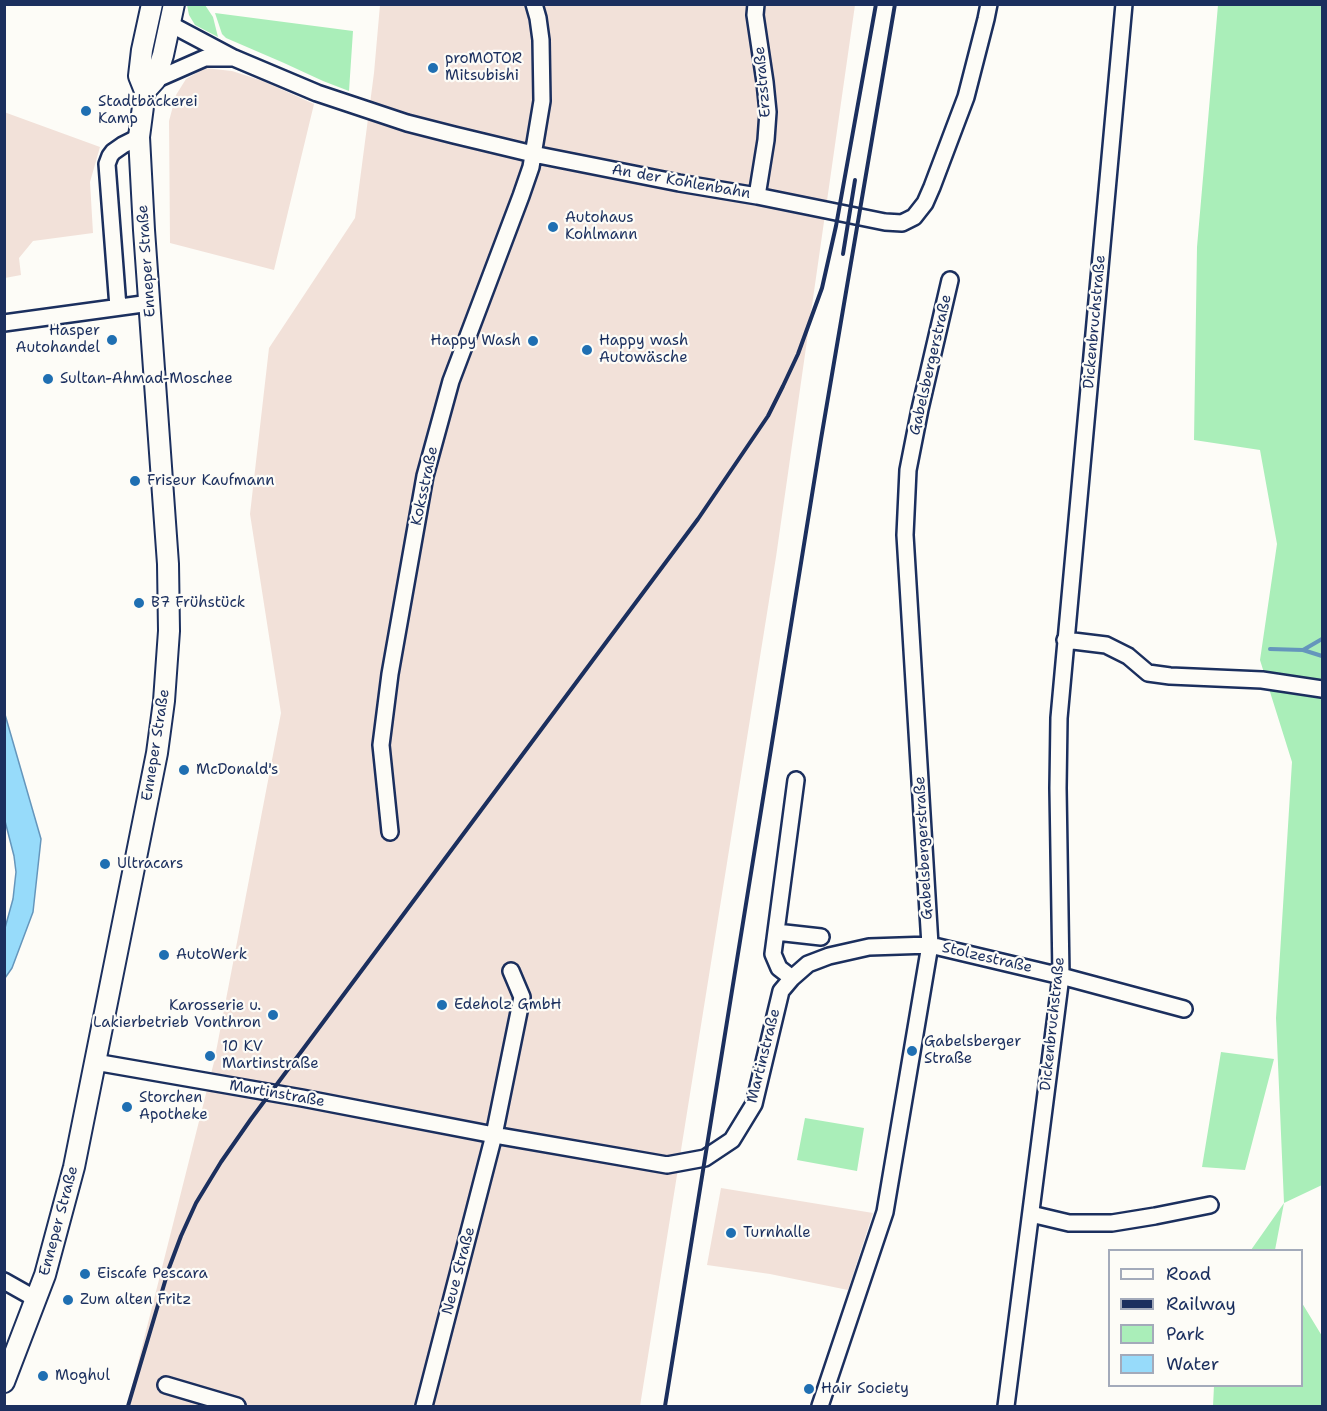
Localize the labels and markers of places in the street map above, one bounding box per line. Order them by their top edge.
place label: proMOTOR Mitsubishi [445,50,522,85]
marker: proMOTOR Mitsubishi [426,61,440,75]
place label: Stadtbäckerei Kamp [98,93,198,128]
marker: Stadtbäckerei Kamp [79,104,93,118]
place label: Autohaus Kohlmann [565,209,637,244]
marker: Autohaus Kohlmann [546,220,560,234]
place label: Hasper Autohandel [16,322,100,357]
place label: Happy Wash [431,332,521,350]
place label: Happy wash Autowäsche [599,332,688,367]
marker: Hasper Autohandel [105,333,119,347]
marker: Happy Wash [526,334,540,348]
marker: Happy wash Autowäsche [580,343,594,357]
place label: Sultan-Ahmad-Moschee [60,370,233,388]
marker: Sultan-Ahmad-Moschee [41,372,55,386]
place label: Friseur Kaufmann [147,472,274,490]
marker: Friseur Kaufmann [128,474,142,488]
place label: B7 Frühstück [151,594,245,612]
marker: B7 Frühstück [132,596,146,610]
place label: McDonald's [196,761,278,779]
marker: McDonald's [177,763,191,777]
place label: Ultracars [117,855,183,873]
marker: Ultracars [98,857,112,871]
place label: AutoWerk [176,946,247,964]
marker: AutoWerk [157,948,171,962]
place label: Edeholz GmbH [454,996,561,1014]
place label: Karosserie u. Lakierbetrieb Vonthron [93,997,261,1032]
marker: Edeholz GmbH [435,998,449,1012]
marker: Karosserie u. Lakierbetrieb Vonthron [266,1008,280,1022]
place label: Gabelsberger Straße [924,1033,1021,1068]
place label: 10 KV Martinstraße [222,1038,319,1073]
marker: Gabelsberger Straße [905,1044,919,1058]
marker: 10 KV Martinstraße [203,1049,217,1063]
place label: Storchen Apotheke [139,1089,208,1124]
marker: Storchen Apotheke [120,1100,134,1114]
place label: Turnhalle [743,1224,811,1242]
marker: Turnhalle [724,1226,738,1240]
place label: Eiscafe Pescara [97,1265,208,1283]
marker: Eiscafe Pescara [78,1267,92,1281]
place label: Zum alten Fritz [80,1291,191,1309]
marker: Zum alten Fritz [61,1293,75,1307]
place label: Moghul [55,1367,110,1385]
marker: Moghul [36,1369,50,1383]
place label: Hair Society [821,1380,909,1398]
marker: Hair Society [802,1382,816,1396]

